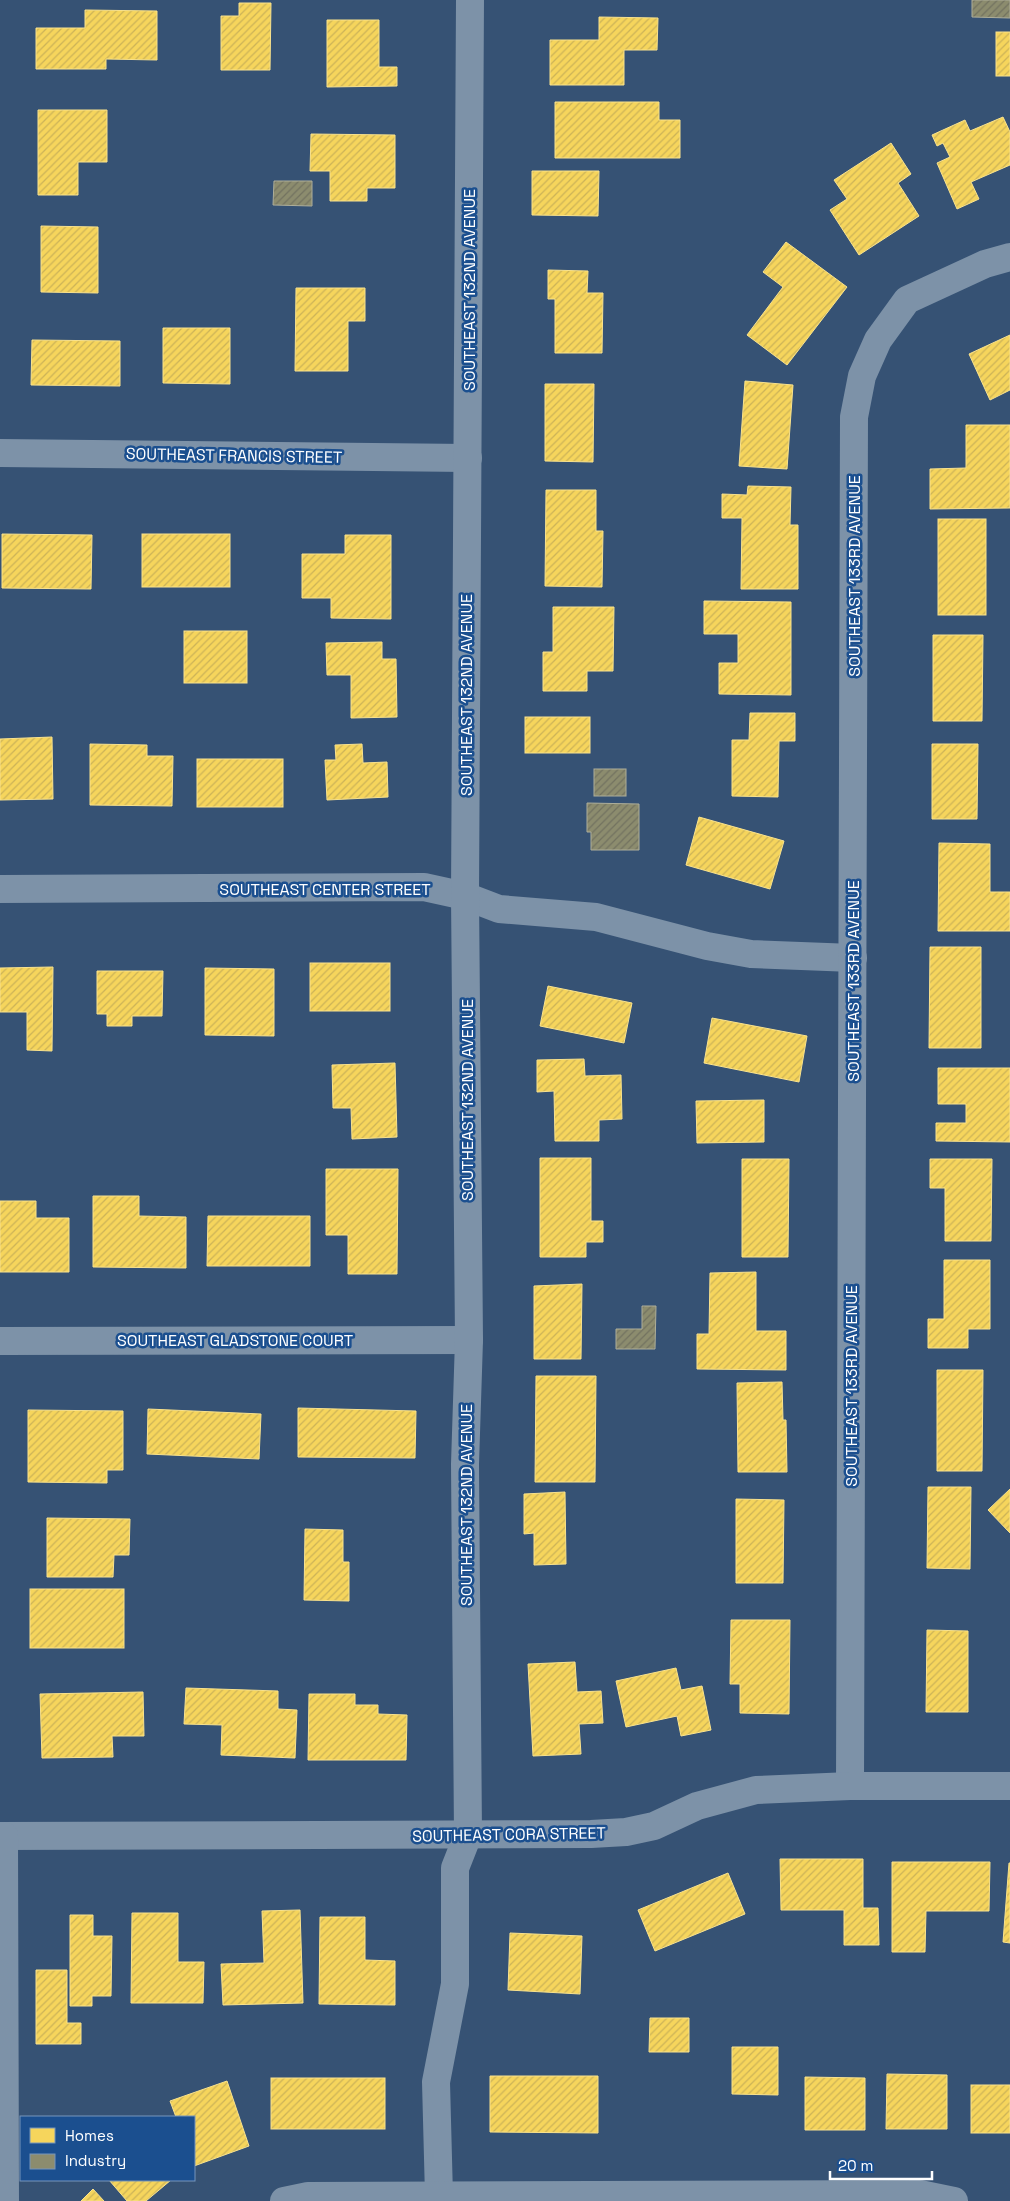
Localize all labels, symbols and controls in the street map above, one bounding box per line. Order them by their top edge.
street label: SOUTHEAST 132ND AVENUE [459,189,480,391]
street label: SOUTHEAST FRANCIS STREET [126,443,342,468]
street label: SOUTHEAST 133RD AVENUE [844,475,865,677]
street label: SOUTHEAST 132ND AVENUE [456,594,477,796]
street label: SOUTHEAST CENTER STREET [219,879,431,900]
street label: SOUTHEAST 133RD AVENUE [843,880,864,1082]
street label: SOUTHEAST 132ND AVENUE [457,999,478,1201]
street label: SOUTHEAST 133RD AVENUE [841,1285,862,1487]
street label: SOUTHEAST GLADSTONE COURT [117,1330,353,1351]
street label: SOUTHEAST 132ND AVENUE [456,1404,477,1606]
street label: SOUTHEAST CORA STREET [412,1822,606,1847]
legend [20,2116,195,2181]
text: Homes [65,2126,114,2145]
scale bar [830,2148,932,2180]
text: Industry [65,2151,126,2170]
text: 20 m [838,2156,873,2175]

